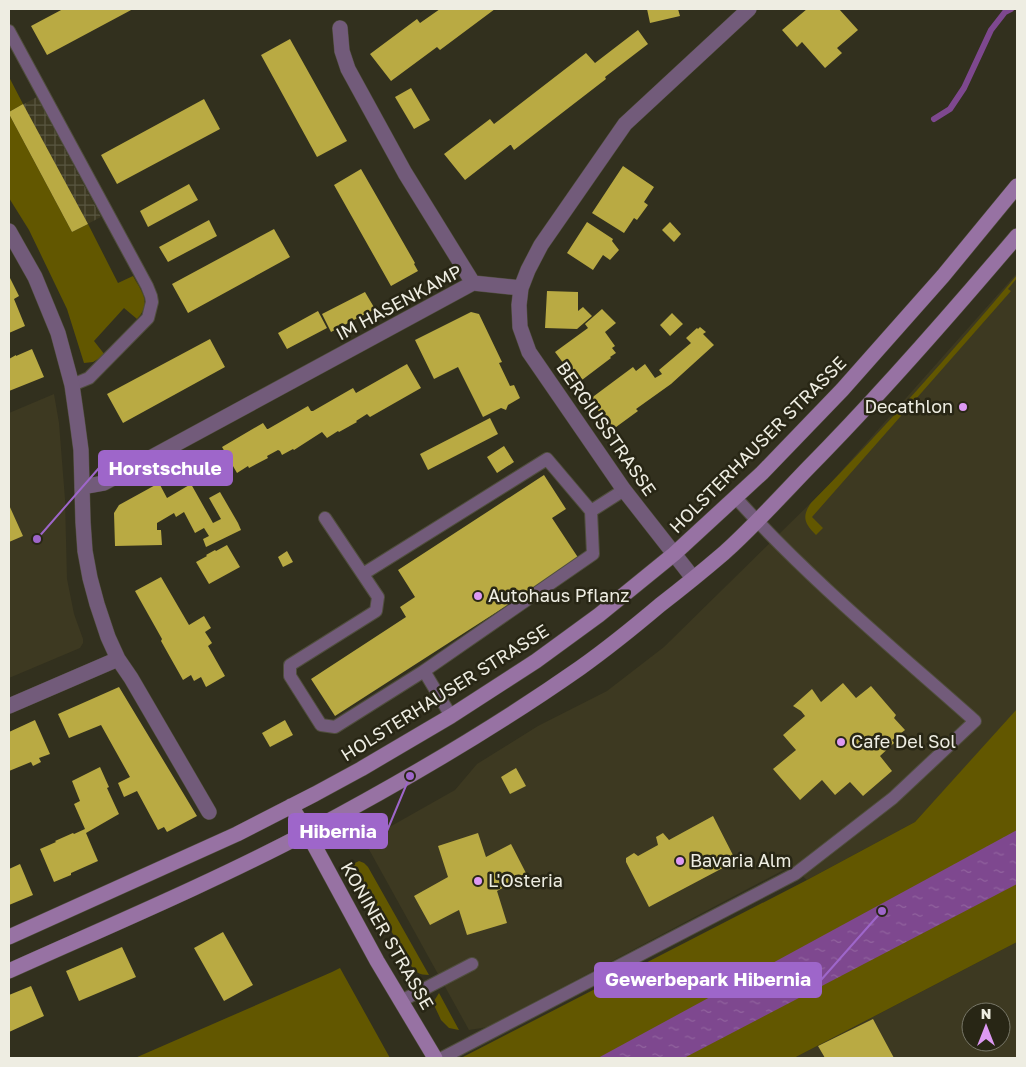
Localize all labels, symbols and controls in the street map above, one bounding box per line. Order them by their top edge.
street label: IM HASENKAMP [332,260,465,345]
street label: HOLSTERHAUSER STRASSE [664,351,850,537]
street label: BERGIUSSTRASSE [552,357,661,500]
place label: Decathlon [864,395,953,417]
marker: Decathlon [957,401,969,413]
callout: Horstschule [99,451,232,485]
text: Horstschule [108,456,222,479]
place label: Autohaus Pflanz [488,584,629,606]
marker: Autohaus Pflanz [472,590,484,602]
street label: HOLSTERHAUSER STRASSE [337,619,552,765]
place label: Cafe Del Sol [851,730,956,752]
marker: Cafe Del Sol [835,736,847,748]
callout: Hibernia [289,814,387,848]
text: Hibernia [299,819,377,842]
place label: Bavaria Alm [690,849,791,871]
marker: Bavaria Alm [674,855,686,867]
street label: KONINER STRASSE [337,858,439,1013]
place label: L'Osteria [488,869,563,891]
marker: L'Osteria [472,875,484,887]
callout: Gewerbepark Hibernia [595,963,821,997]
text: Gewerbepark Hibernia [605,967,811,990]
north arrow [961,1002,1011,1052]
text: N [981,1005,991,1022]

